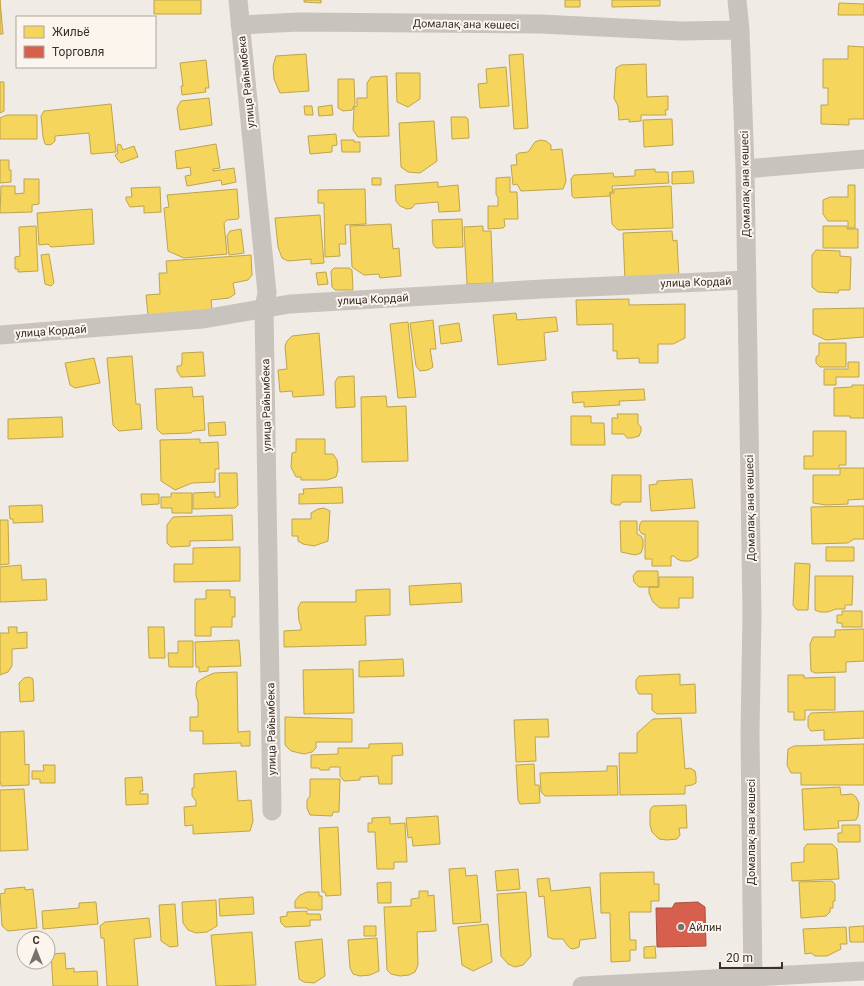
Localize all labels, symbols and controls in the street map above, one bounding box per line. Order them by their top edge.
legend [16,16,156,68]
street label: Домалақ ана көшесі [413,17,519,32]
text: Жильё [52,25,90,39]
street label: улица Райымбека [235,35,258,129]
text: Торговля [52,45,104,59]
street label: Домалақ ана көшесі [738,131,753,237]
street label: улица Кордай [660,275,732,290]
street label: улица Кордай [337,291,409,308]
street label: улица Кордай [15,323,87,340]
street label: улица Райымбека [259,359,274,451]
street label: Домалақ ана көшесі [743,455,758,561]
street label: улица Райымбека [264,683,279,775]
street label: Домалақ ана көшесі [745,779,758,885]
place label: Айлин [689,921,722,934]
marker: Айлин [676,922,686,932]
north arrow [16,930,56,970]
text: С [32,934,40,947]
scale bar [720,944,782,970]
text: 20 m [726,951,753,965]

